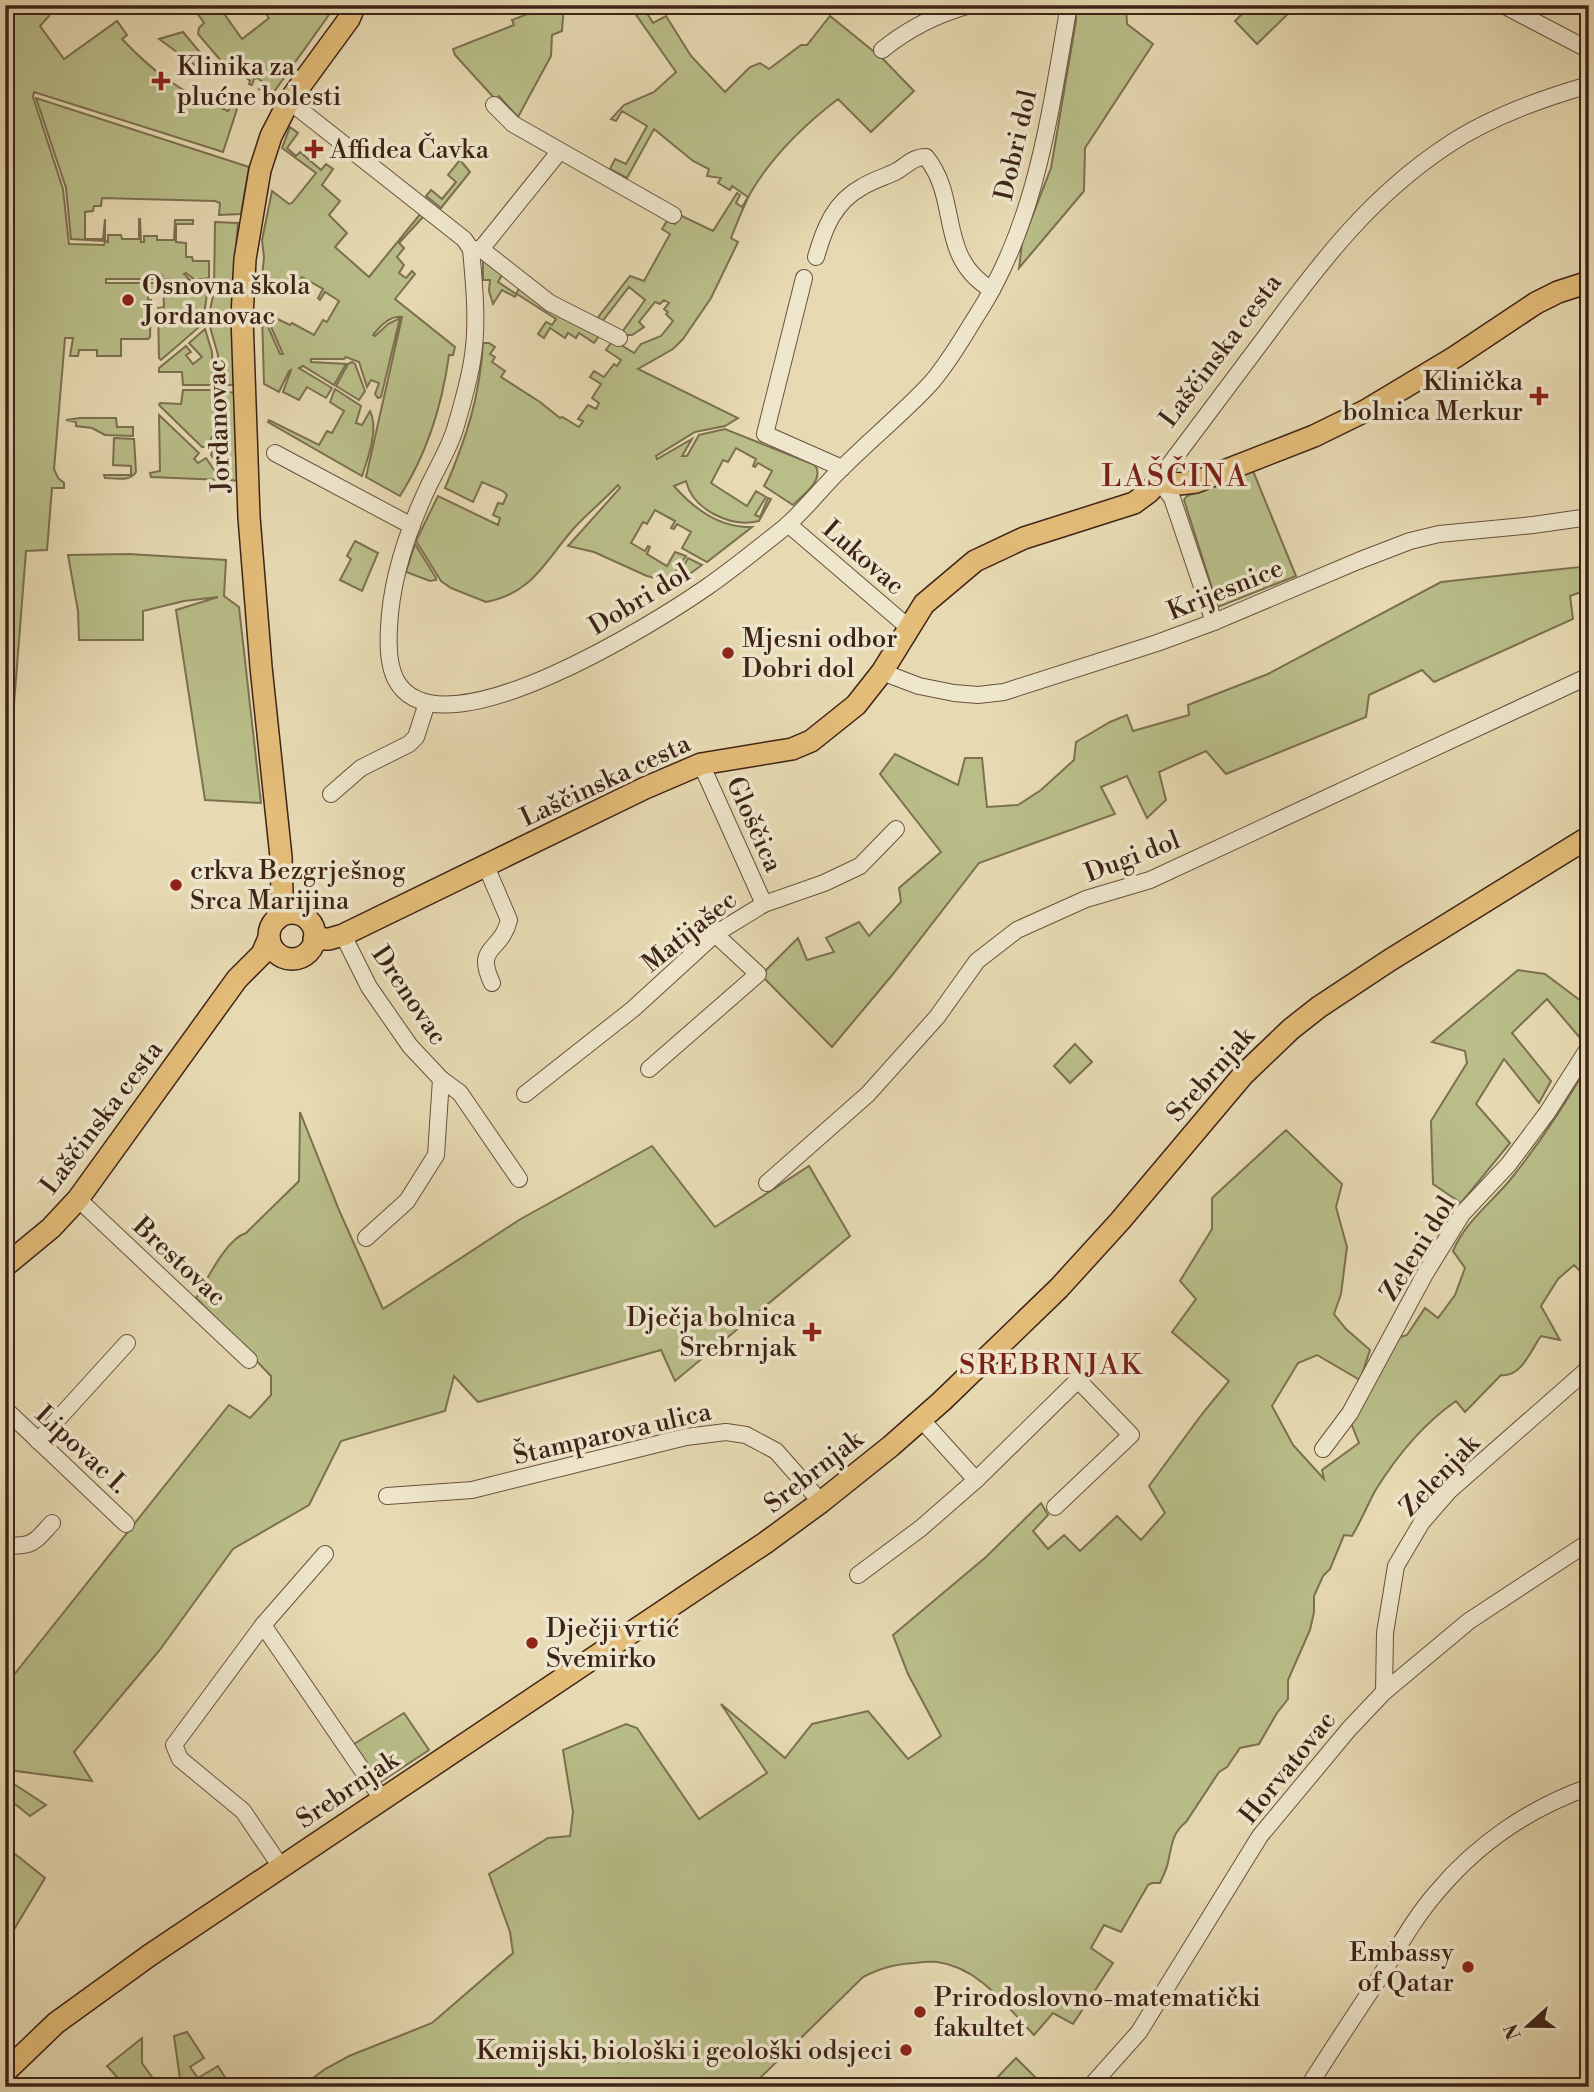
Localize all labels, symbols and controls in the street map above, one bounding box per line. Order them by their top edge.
place label: Klinika za plućne bolesti [177,51,341,113]
marker: Klinika za plućne bolesti [151,71,171,91]
street label: Dobri dol [988,87,1044,204]
place label: Affidea Čavka [329,132,490,166]
marker: Affidea Čavka [304,139,324,159]
street label: Laščinska cesta [1153,267,1289,434]
place label: Osnovna škola Jordanovac [141,270,311,332]
marker: Osnovna škola Jordanovac [120,292,136,308]
street label: Jordanovac [201,359,237,494]
place label: Klinička bolnica Merkur [1343,366,1524,428]
marker: Klinička bolnica Merkur [1529,386,1549,406]
district label: LAŠČINA [1101,456,1249,496]
street label: Lukovac [816,513,911,602]
street label: Krijesnice [1163,552,1288,628]
street label: Dobri dol [583,557,696,643]
place label: Mjesni odbor Dobri dol [742,623,898,685]
marker: Mjesni odbor Dobri dol [720,645,736,661]
street label: Laščinska cesta [515,727,696,834]
street label: Gloščica [719,772,790,878]
street label: Dugi dol [1080,824,1185,890]
place label: crkva Bezgrješnog Srca Marijina [190,855,406,917]
marker: crkva Bezgrješnog Srca Marijina [168,877,184,893]
street label: Matijašec [636,884,744,980]
street label: Drenovac [364,940,454,1051]
street label: Srebrnjak [1160,1020,1263,1129]
street label: Laščinska cesta [34,1034,170,1201]
street label: Zeleni dol [1373,1190,1463,1307]
street label: Brestovac [125,1210,233,1313]
place label: Dječja bolnica Srebrnjak [626,1302,797,1364]
marker: Dječja bolnica Srebrnjak [802,1322,822,1342]
district label: SREBRNJAK [959,1348,1143,1383]
street label: Štamparova ulica [510,1393,715,1472]
street label: Lipovac I. [28,1399,134,1501]
street label: Srebrnjak [758,1422,870,1520]
street label: Zelenjak [1393,1427,1488,1523]
place label: Dječji vrtić Svemirko [546,1613,679,1675]
marker: Dječji vrtić Svemirko [524,1635,540,1651]
street label: Horvatovac [1233,1705,1343,1830]
street label: Srebrnjak [290,1743,406,1836]
place label: Embassy of Qatar [1349,1937,1454,1999]
marker: Embassy of Qatar [1460,1959,1476,1975]
place label: Prirodoslovno-matematički fakultet [934,1982,1261,2044]
north arrow [1492,1990,1562,2060]
marker: Prirodoslovno-matematički fakultet [912,2004,928,2020]
text: N [1499,2020,1527,2043]
place label: Kemijski, biološki i geološki odsjeci [476,2035,892,2067]
marker: Kemijski, biološki i geološki odsjeci [898,2042,914,2058]

